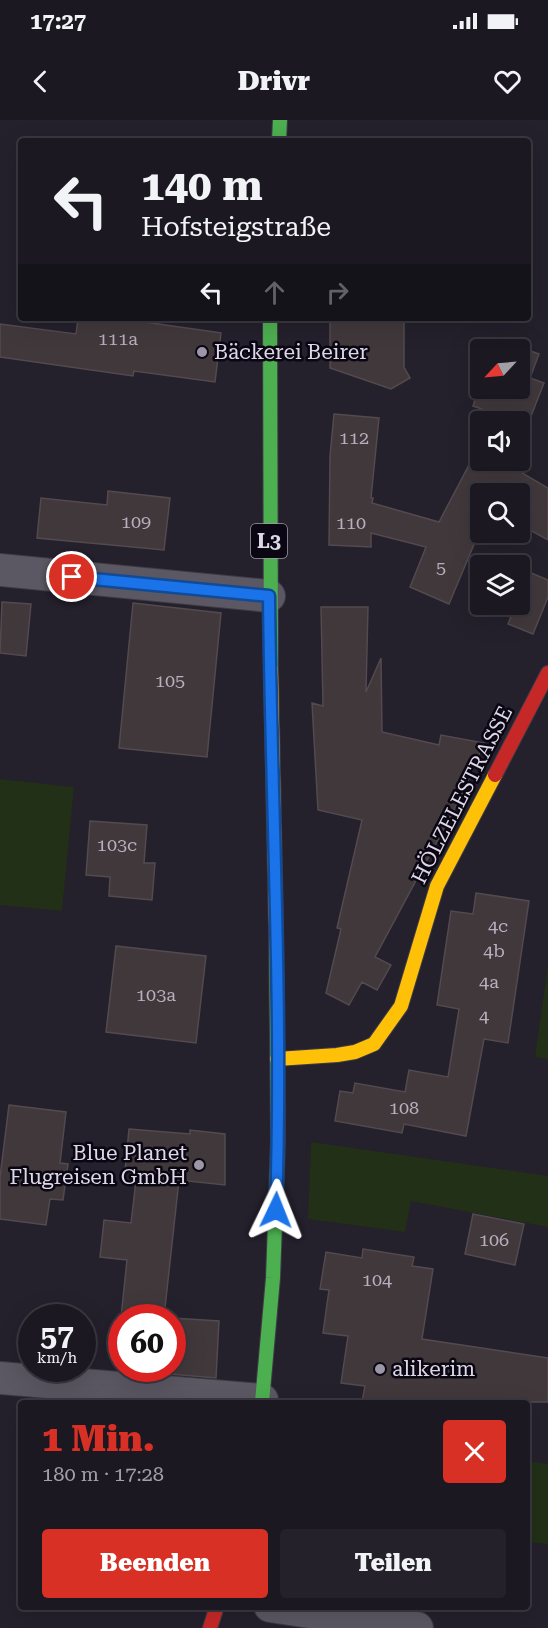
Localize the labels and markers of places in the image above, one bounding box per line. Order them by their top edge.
place label: Bäckerei Beirer [214,340,368,364]
marker: Bäckerei Beirer [195,345,209,359]
pin [46,551,97,602]
place label: Blue Planet Flugreisen GmbH [10,1141,187,1189]
marker: Blue Planet Flugreisen GmbH [192,1158,206,1172]
place label: alikerim [392,1357,475,1381]
marker: alikerim [373,1362,387,1376]

